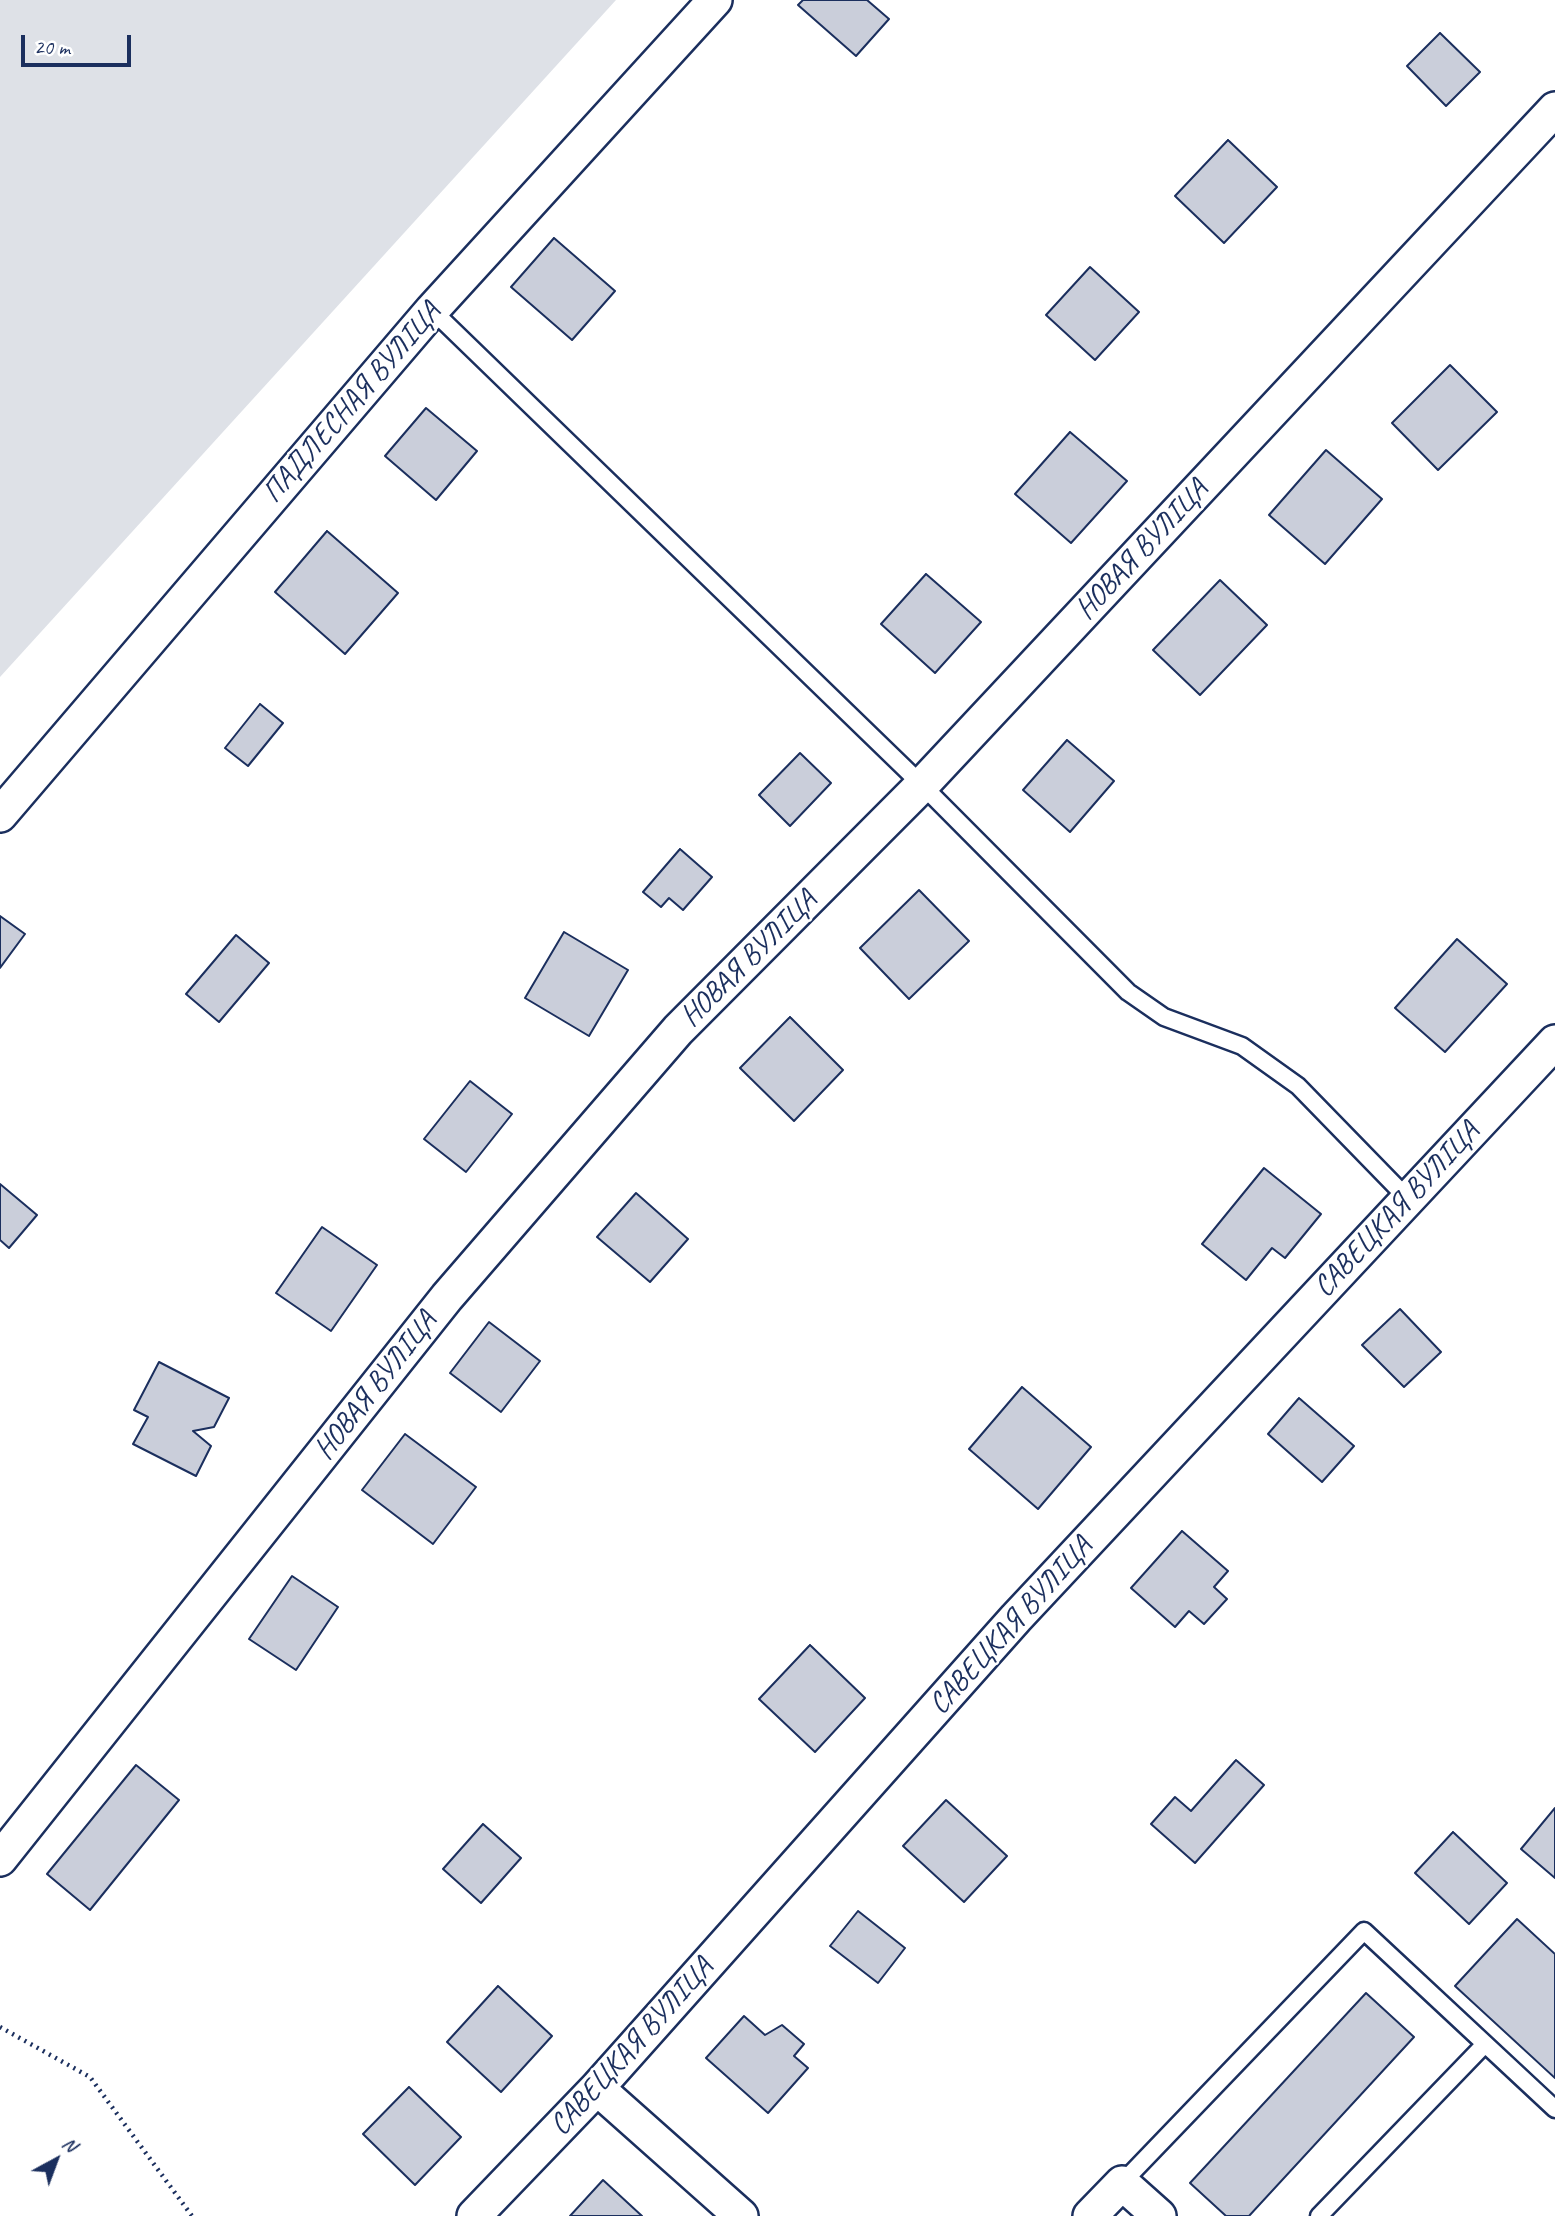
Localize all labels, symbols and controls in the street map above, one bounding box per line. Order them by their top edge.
scale bar [24,21,135,65]
text: 20 m [34,34,70,60]
street label: ПАДЛЕСНАЯ ВУЛІЦА [255,295,449,511]
street label: НОВАЯ ВУЛІЦА [1068,473,1216,627]
street label: НОВАЯ ВУЛІЦА [673,883,825,1035]
street label: САВЕЦКАЯ ВУЛІЦА [1306,1115,1488,1305]
street label: НОВАЯ ВУЛІЦА [307,1305,445,1467]
street label: САВЕЦКАЯ ВУЛІЦА [922,1530,1100,1722]
street label: САВЕЦКАЯ ВУЛІЦА [543,1951,721,2143]
north arrow [21,2125,91,2195]
text: N [57,2131,82,2157]

